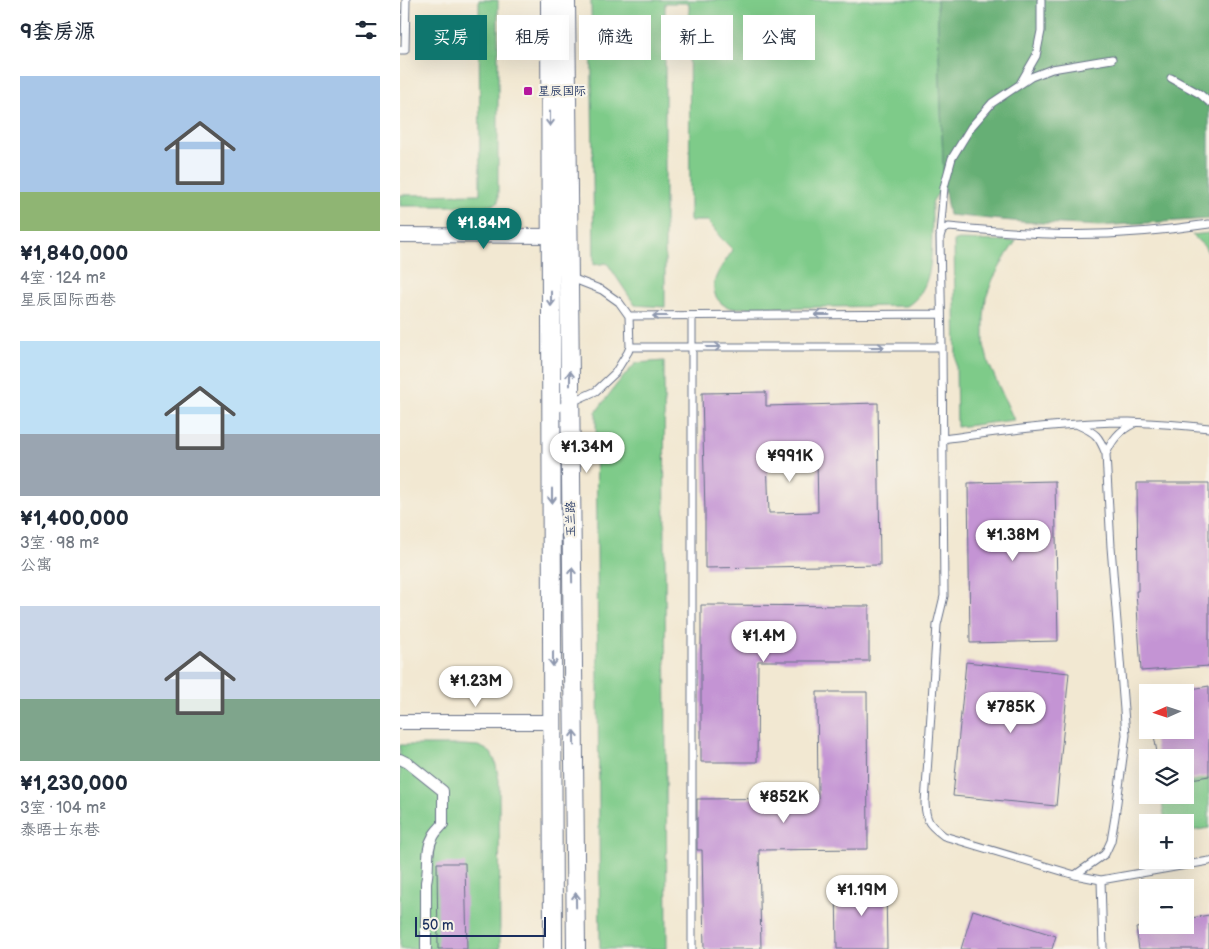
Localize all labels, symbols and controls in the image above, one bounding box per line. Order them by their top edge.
chip: 买房 [415,15,487,60]
chip: 租房 [497,15,569,60]
chip: 筛选 [579,15,651,60]
chip: 新上 [661,15,733,60]
chip: 公寓 [743,15,815,60]
icon: filters [352,16,380,44]
text: 9套房源 [20,19,95,44]
place label: 星辰国际 [538,84,586,99]
marker: 星辰国际 [522,85,534,97]
icon: home [155,108,245,198]
one-way arrow [545,110,555,126]
pin: ¥1.84M [443,208,525,250]
text: ¥1.84M [458,214,510,233]
text: ¥1,840,000 [20,241,128,266]
text: 4室 · 124 m² [20,269,106,288]
one-way arrow [546,290,556,306]
text: 星辰国际西巷 [20,291,116,310]
one-way arrow [814,310,830,320]
one-way arrow [652,311,668,321]
one-way arrow [706,342,722,352]
one-way arrow [868,342,884,352]
one-way arrow [565,370,575,386]
icon: home [155,373,245,463]
pin: ¥1.34M [546,432,628,474]
text: ¥1.34M [561,438,613,457]
pin: ¥991K [755,440,825,483]
text: ¥991K [767,447,813,466]
one-way arrow [547,488,557,504]
street label: 玉兰路 [563,501,579,537]
text: ¥1,400,000 [20,506,129,531]
pin: ¥1.38M [972,520,1054,562]
text: ¥1.38M [987,526,1039,545]
text: 3室 · 98 m² [20,534,99,553]
text: 公寓 [20,556,52,575]
one-way arrow [567,568,577,584]
pin: ¥1.4M [729,620,799,663]
text: ¥1.4M [742,627,786,646]
icon: home [155,638,245,728]
one-way arrow [548,650,558,666]
pin: ¥1.23M [435,666,517,708]
text: ¥1.23M [450,672,502,691]
north arrow [1139,684,1194,739]
map controls [1139,684,1194,934]
pin: ¥785K [976,692,1046,734]
text: ¥785K [987,698,1035,717]
one-way arrow [569,730,579,746]
button: layers [1139,749,1194,804]
text: ¥1,230,000 [20,771,128,796]
pin: ¥852K [749,782,819,824]
text: ¥852K [759,788,809,807]
text: 3室 · 104 m² [20,799,106,818]
button: + [1139,814,1194,869]
text: 泰晤士东巷 [20,821,100,840]
pin: ¥1.19M [821,874,903,917]
button: − [1139,879,1194,934]
text: ¥1.19M [837,881,887,900]
one-way arrow [571,893,581,909]
scale bar [415,914,546,937]
text: 50 m [422,917,454,934]

